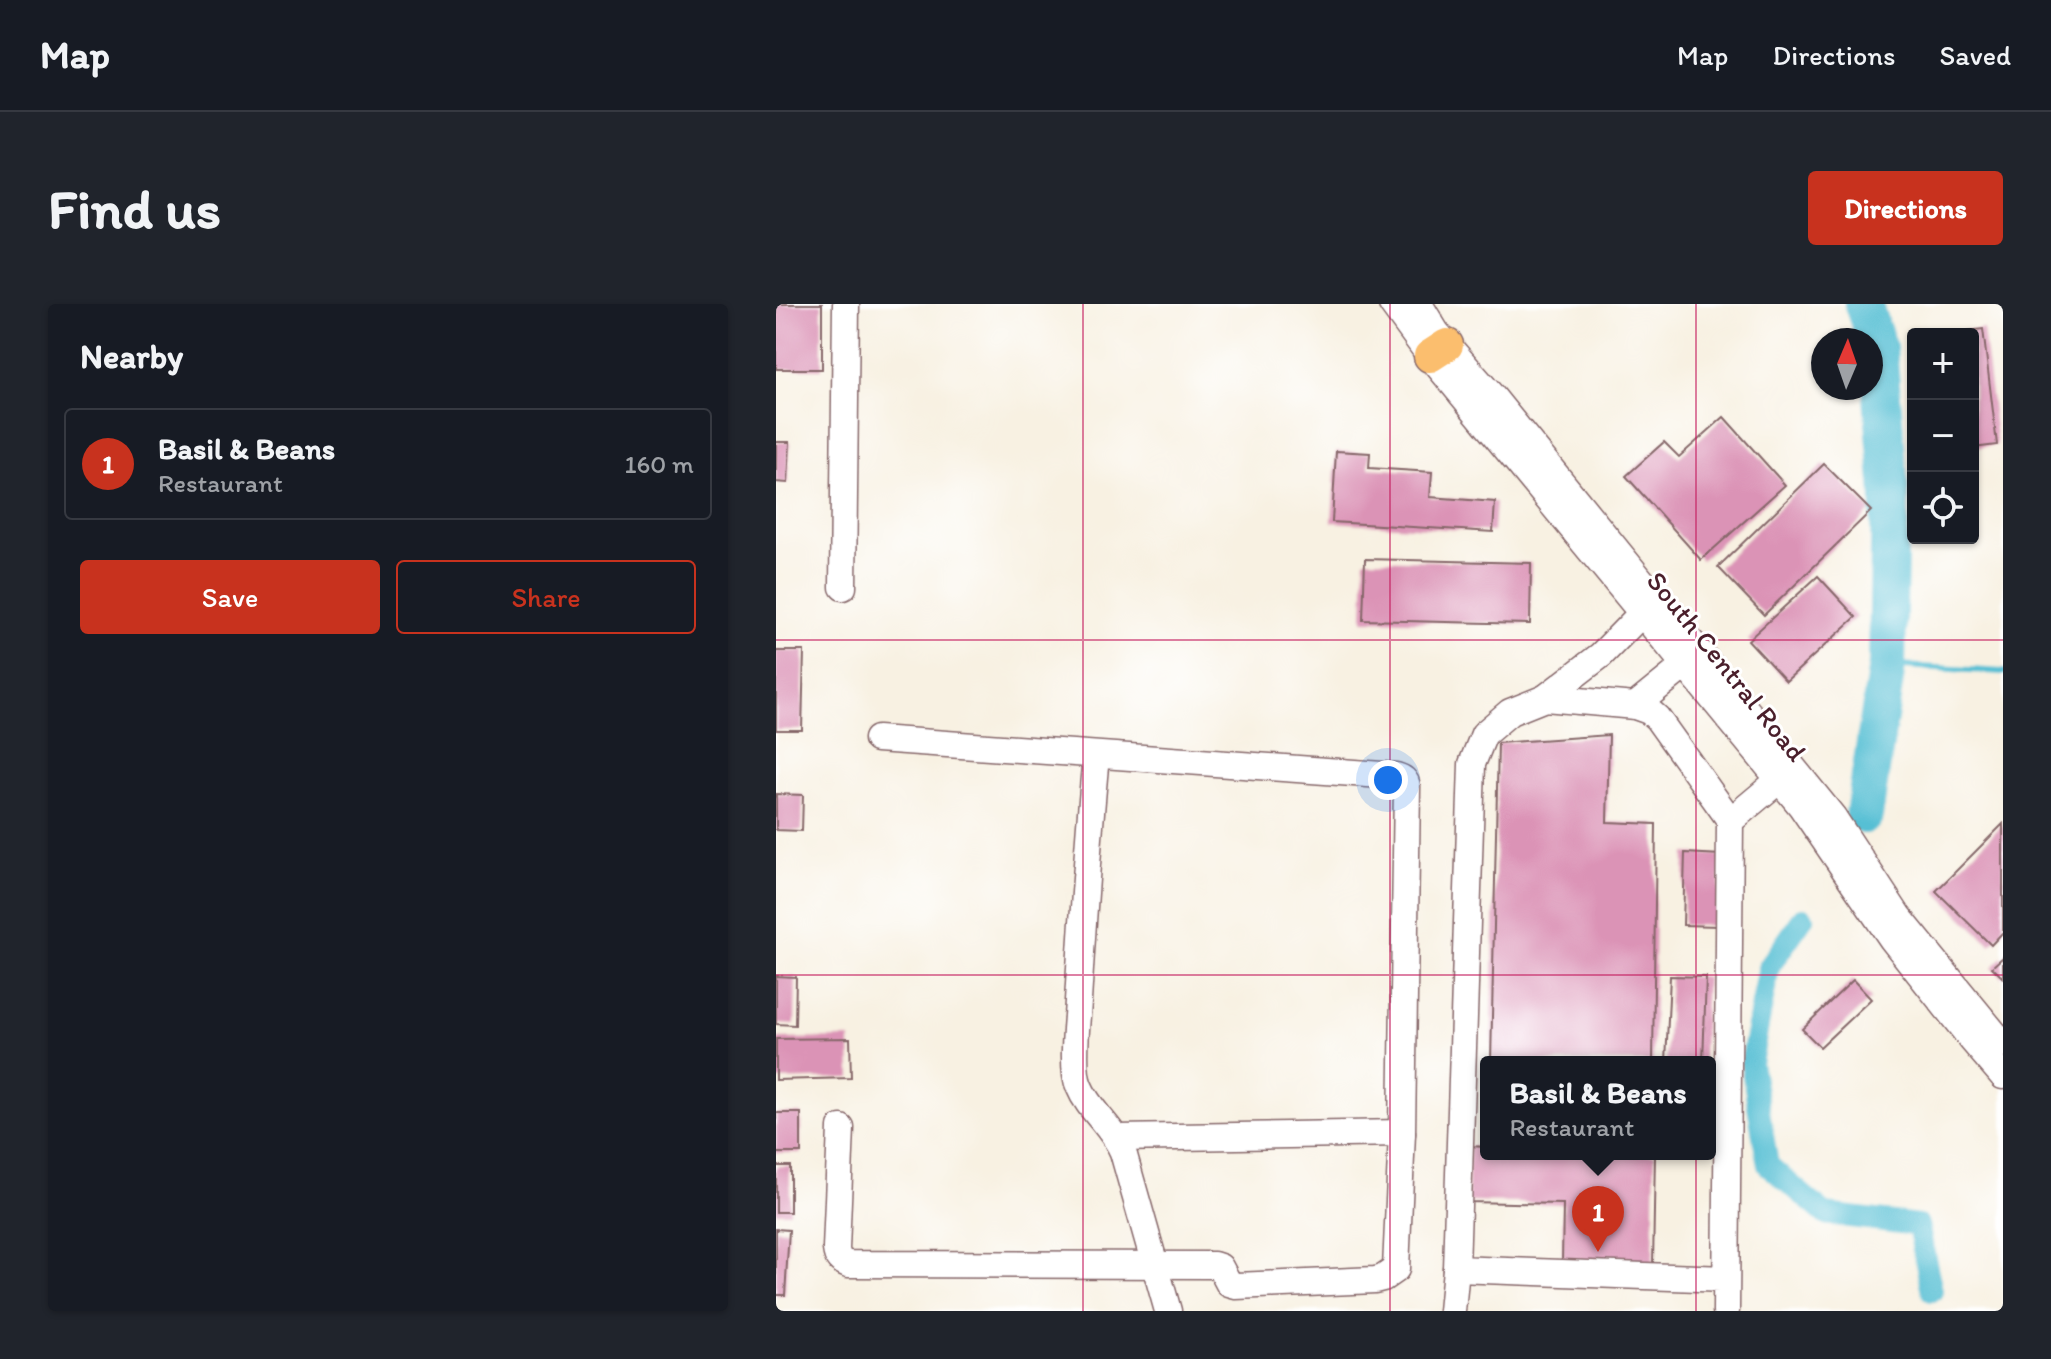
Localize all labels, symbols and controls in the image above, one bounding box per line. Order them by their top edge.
text: Map [40,32,110,78]
text: Map [1677,38,1728,72]
text: Directions [1772,38,1896,72]
text: Saved [1940,38,2011,72]
button: Directions [1808,171,2003,245]
text: Find us [48,175,221,242]
north arrow [1811,328,1883,400]
map controls [1907,328,1979,544]
button: + [1907,328,1979,400]
text: Nearby [80,336,183,377]
button: − [1907,400,1979,472]
text: Basil & Beans [158,430,335,467]
text: 1 [102,448,114,480]
text: 160 m [624,448,694,480]
text: Restaurant [158,467,283,499]
button: locate [1907,472,1979,544]
button: Save [80,560,380,634]
button: Share [396,560,696,634]
street label: South Central Road [1640,564,1814,768]
your location [1368,760,1408,800]
popup [1480,1056,1716,1160]
text: Basil & Beans [1509,1074,1687,1111]
text: Restaurant [1509,1111,1634,1143]
pin: 1 [1572,1186,1624,1252]

